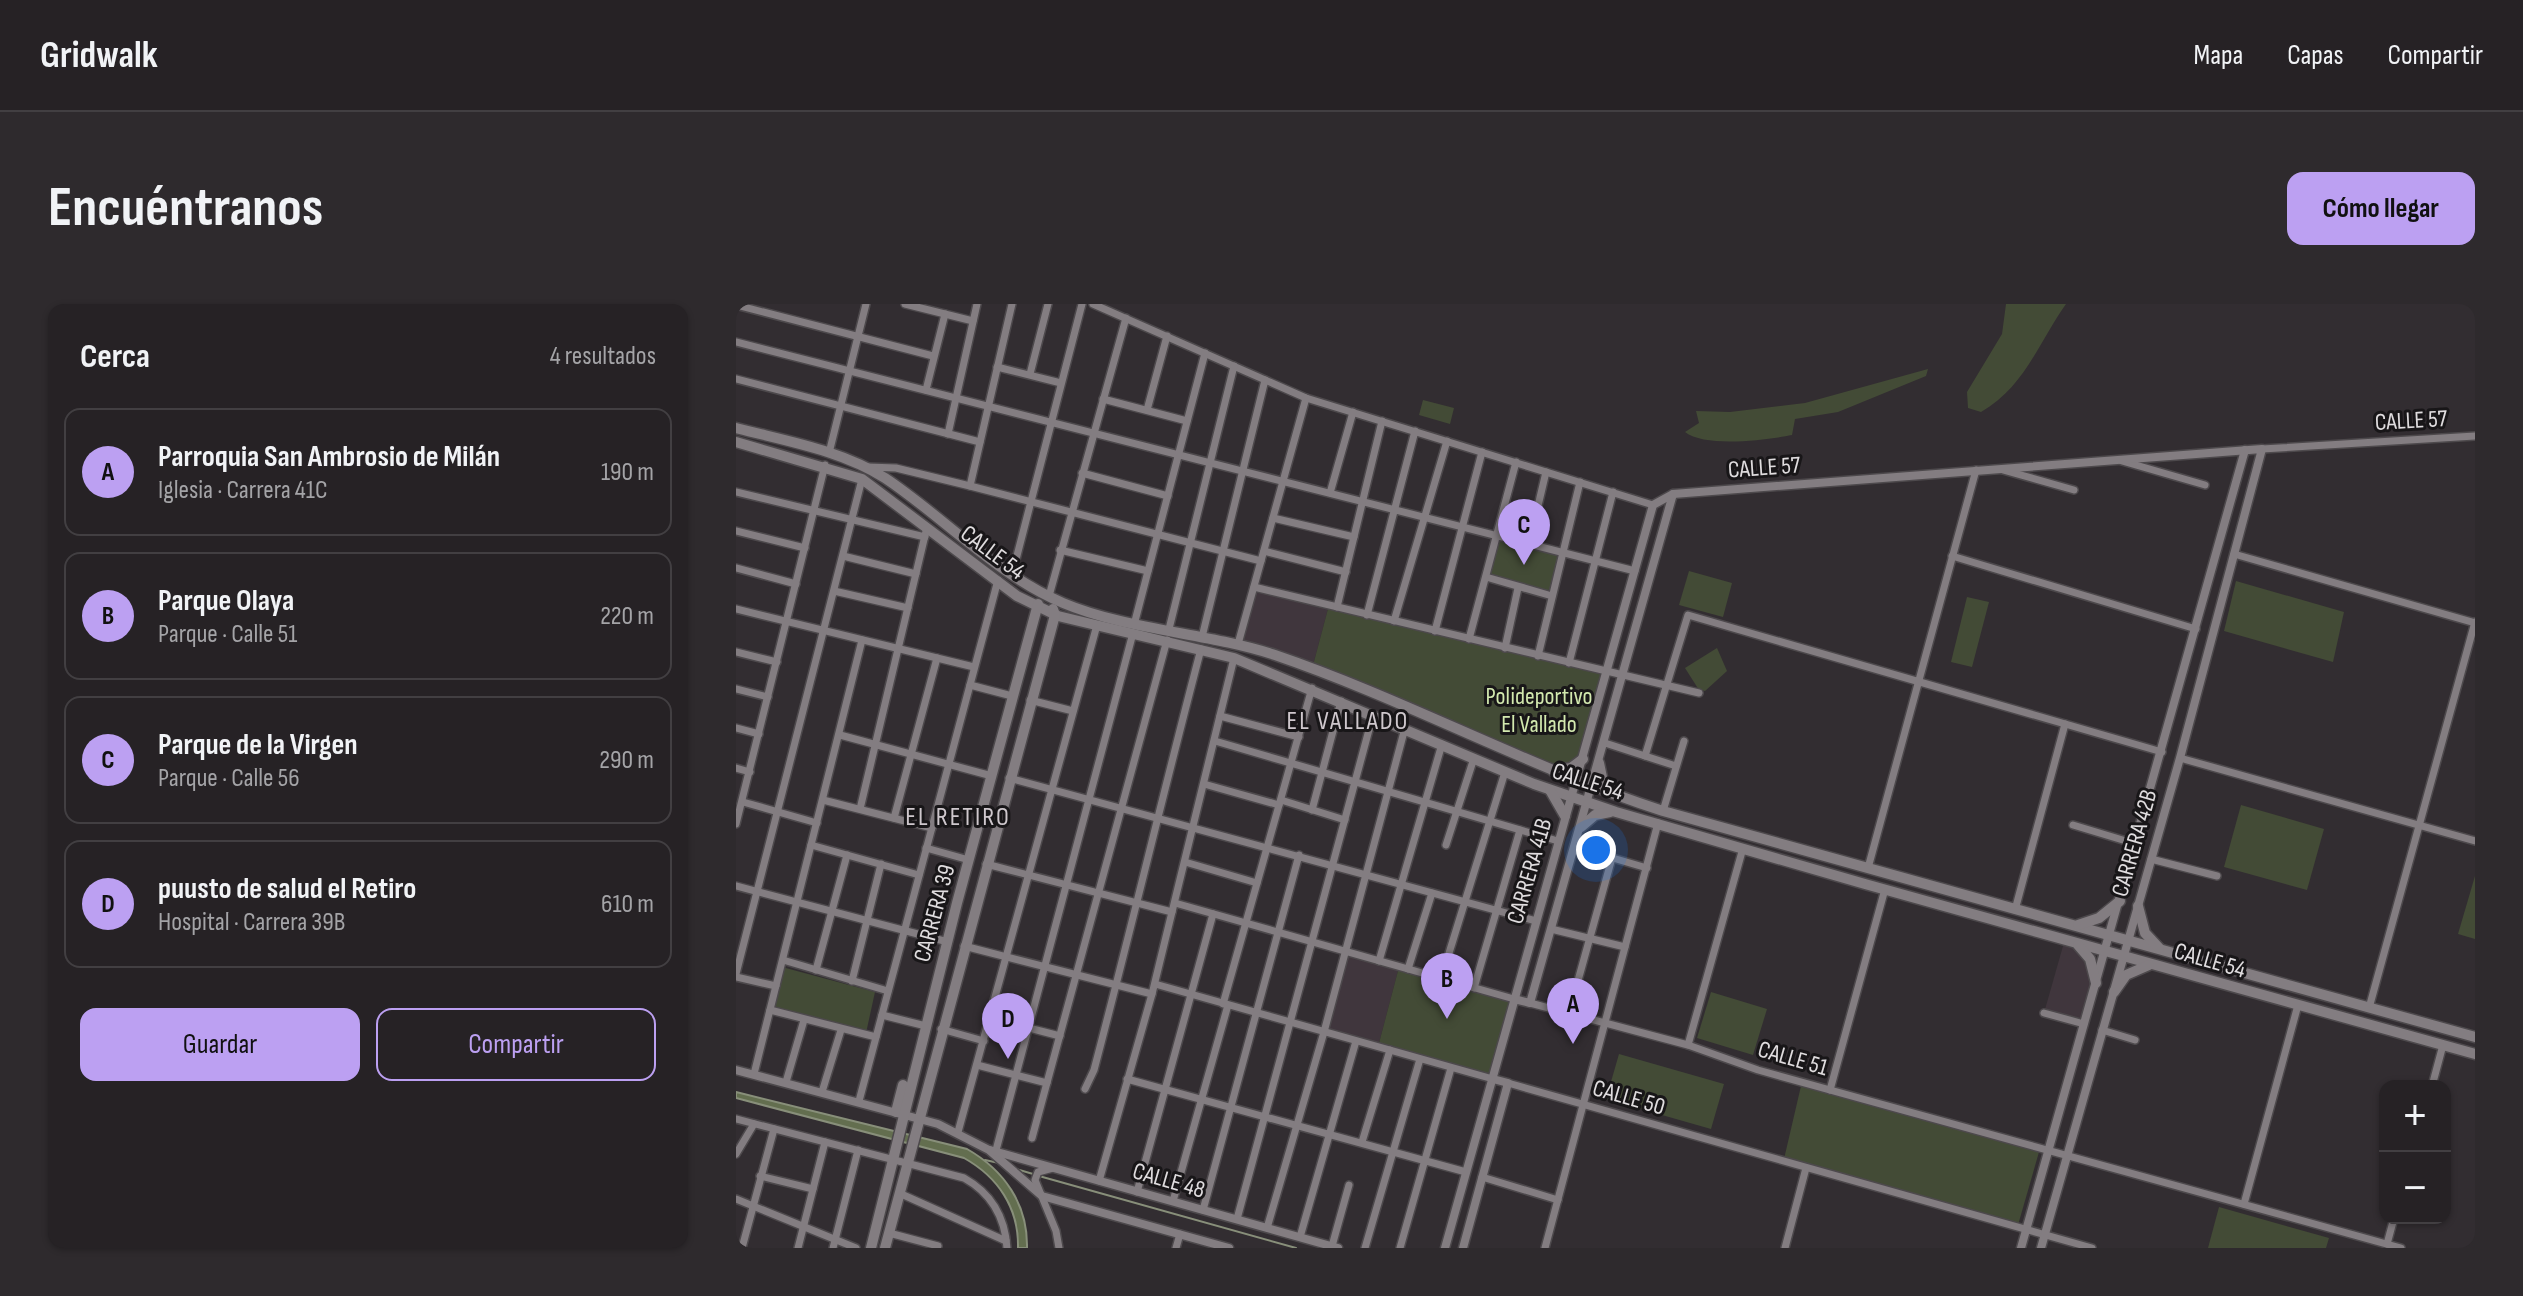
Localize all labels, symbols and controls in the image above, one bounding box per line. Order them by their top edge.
text: Gridwalk [40,33,158,78]
text: Mapa [2194,39,2243,72]
text: Capas [2287,39,2344,72]
text: Compartir [2388,39,2483,72]
button: Cómo llegar [2287,172,2475,245]
text: Encuéntranos [48,175,323,242]
text: Cerca [80,336,150,377]
text: 4 resultados [550,341,656,372]
street label: CALLE 57 [2374,404,2448,437]
text: Parroquia San Ambrosio de Milán [158,439,500,475]
street label: CALLE 57 [1727,450,1802,484]
text: A [102,457,114,488]
text: 190 m [601,457,654,488]
text: Iglesia · Carrera 41C [158,475,328,506]
pin: C [1498,499,1550,565]
street label: CALLE 54 [955,519,1031,586]
text: Parque Olaya [158,583,294,619]
text: B [102,601,114,632]
text: 220 m [600,601,654,632]
text: Parque · Calle 51 [158,619,297,650]
park label: Polideportivo El Vallado [1485,682,1593,739]
district label: EL VALLADO [1287,706,1409,737]
text: Parque de la Virgen [158,727,358,763]
text: C [101,745,115,776]
text: 290 m [599,745,654,776]
street label: CALLE 54 [1549,756,1627,807]
text: Parque · Calle 56 [158,763,300,794]
street label: CARRERA 42B [2105,786,2164,900]
district label: EL RETIRO [905,802,1011,833]
street label: CARRERA 41B [1501,815,1558,927]
your location [1576,830,1616,870]
street label: CARRERA 39 [908,861,961,965]
text: puusto de salud el Retiro [158,871,416,907]
text: D [101,889,115,920]
text: 610 m [601,889,654,920]
text: Hospital · Carrera 39B [158,907,345,938]
street label: CALLE 54 [2171,936,2249,984]
pin: B [1421,953,1473,1019]
pin: A [1547,978,1599,1044]
pin: D [982,993,1034,1059]
button: Guardar [80,1008,360,1081]
button: Compartir [376,1008,656,1081]
street label: CALLE 51 [1755,1035,1832,1082]
street label: CALLE 50 [1589,1073,1668,1122]
map controls [2379,1080,2451,1224]
button: + [2379,1080,2451,1152]
button: − [2379,1152,2451,1224]
street label: CALLE 48 [1129,1156,1208,1205]

